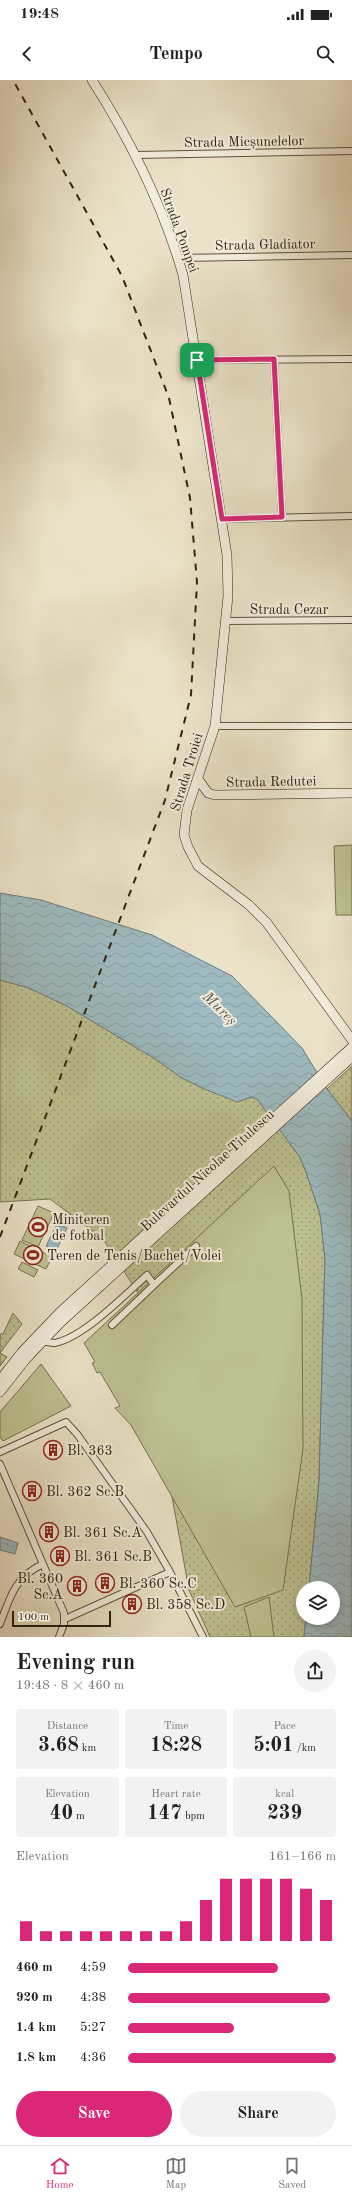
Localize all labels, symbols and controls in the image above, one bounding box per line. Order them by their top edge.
text: 19:48 [20,7,59,22]
icon: back [16,43,38,65]
icon: search [314,43,336,65]
text: Tempo [149,45,203,63]
street label: Strada Micșunelelor [184,134,305,150]
street label: Strada Pompei [157,186,201,275]
street label: Strada Gladiator [215,237,316,253]
pin [180,343,214,377]
icon: arrive [186,349,208,371]
street label: Strada Cezar [249,603,329,617]
street label: Strada Troiei [168,731,206,813]
street label: Strada Redutei [226,774,317,790]
water label: Mureș [198,989,239,1029]
street label: Bulevardul Nicolae Titulescu [138,1107,277,1234]
place label: Miniteren de fotbal [52,1213,110,1243]
sports icon: Miniteren de fotbal [27,1216,49,1238]
sports icon: Teren de Tenis/Bachet/Volei [22,1244,44,1266]
place label: Teren de Tenis/Bachet/Volei [47,1249,222,1263]
building icon: Bl. 363 [42,1439,64,1461]
place label: Bl. 363 [67,1444,113,1458]
building icon: Bl. 362 Sc.B [21,1480,43,1502]
place label: Bl. 362 Sc.B [46,1485,124,1499]
building icon: Bl. 361 Sc.A [38,1521,60,1543]
place label: Bl. 361 Sc.A [63,1526,142,1540]
building icon: Bl. 361 Sc.B [49,1545,71,1567]
place label: Bl. 361 Sc.B [74,1550,152,1564]
place label: Bl. 360 Sc.A [17,1572,63,1602]
building icon: Bl. 360 Sc.C [94,1572,116,1594]
building icon: Bl. 360 Sc.A [66,1575,88,1597]
place label: Bl. 360 Sc.C [119,1577,197,1591]
map controls [296,1581,340,1625]
button: layers [296,1581,340,1625]
building icon: Bl. 358 Sc.D [121,1593,143,1615]
place label: Bl. 358 Sc.D [146,1598,225,1612]
scale bar [12,1609,111,1628]
text: 100 m [18,1612,49,1623]
button: share [294,1650,336,1692]
text: Evening run [16,1652,135,1674]
text: 19:48 · 8 × 460 m [16,1679,124,1692]
text: Distance [47,1721,88,1732]
text: Time [164,1721,188,1732]
text: Pace [274,1721,296,1732]
text: 3.68 [38,1736,79,1756]
text: 18:28 [150,1736,202,1756]
text: 5:01 [253,1736,294,1756]
text: km [79,1743,96,1754]
text: /km [294,1743,316,1754]
text: Elevation [45,1789,90,1800]
text: Heart rate [151,1789,201,1800]
text: kcal [275,1789,294,1800]
text: 40 [50,1804,73,1824]
text: 147 [147,1804,182,1824]
text: 239 [267,1804,302,1824]
text: m [73,1811,85,1822]
text: bpm [182,1811,205,1822]
text: Elevation [16,1850,69,1863]
text: 161–166 m [269,1850,336,1863]
text: 460 m [16,1961,53,1974]
text: 4:59 [80,1961,106,1974]
text: 920 m [16,1991,53,2004]
text: 4:38 [80,1991,106,2004]
text: 1.4 km [16,2021,56,2034]
text: 5:27 [80,2021,106,2034]
text: 1.8 km [16,2051,56,2064]
text: 4:36 [80,2051,106,2064]
button: Save [16,2091,172,2137]
button: Share [180,2091,336,2137]
tab: Home [46,2155,74,2193]
tab: Map [165,2155,187,2193]
tab: Saved [278,2155,306,2193]

